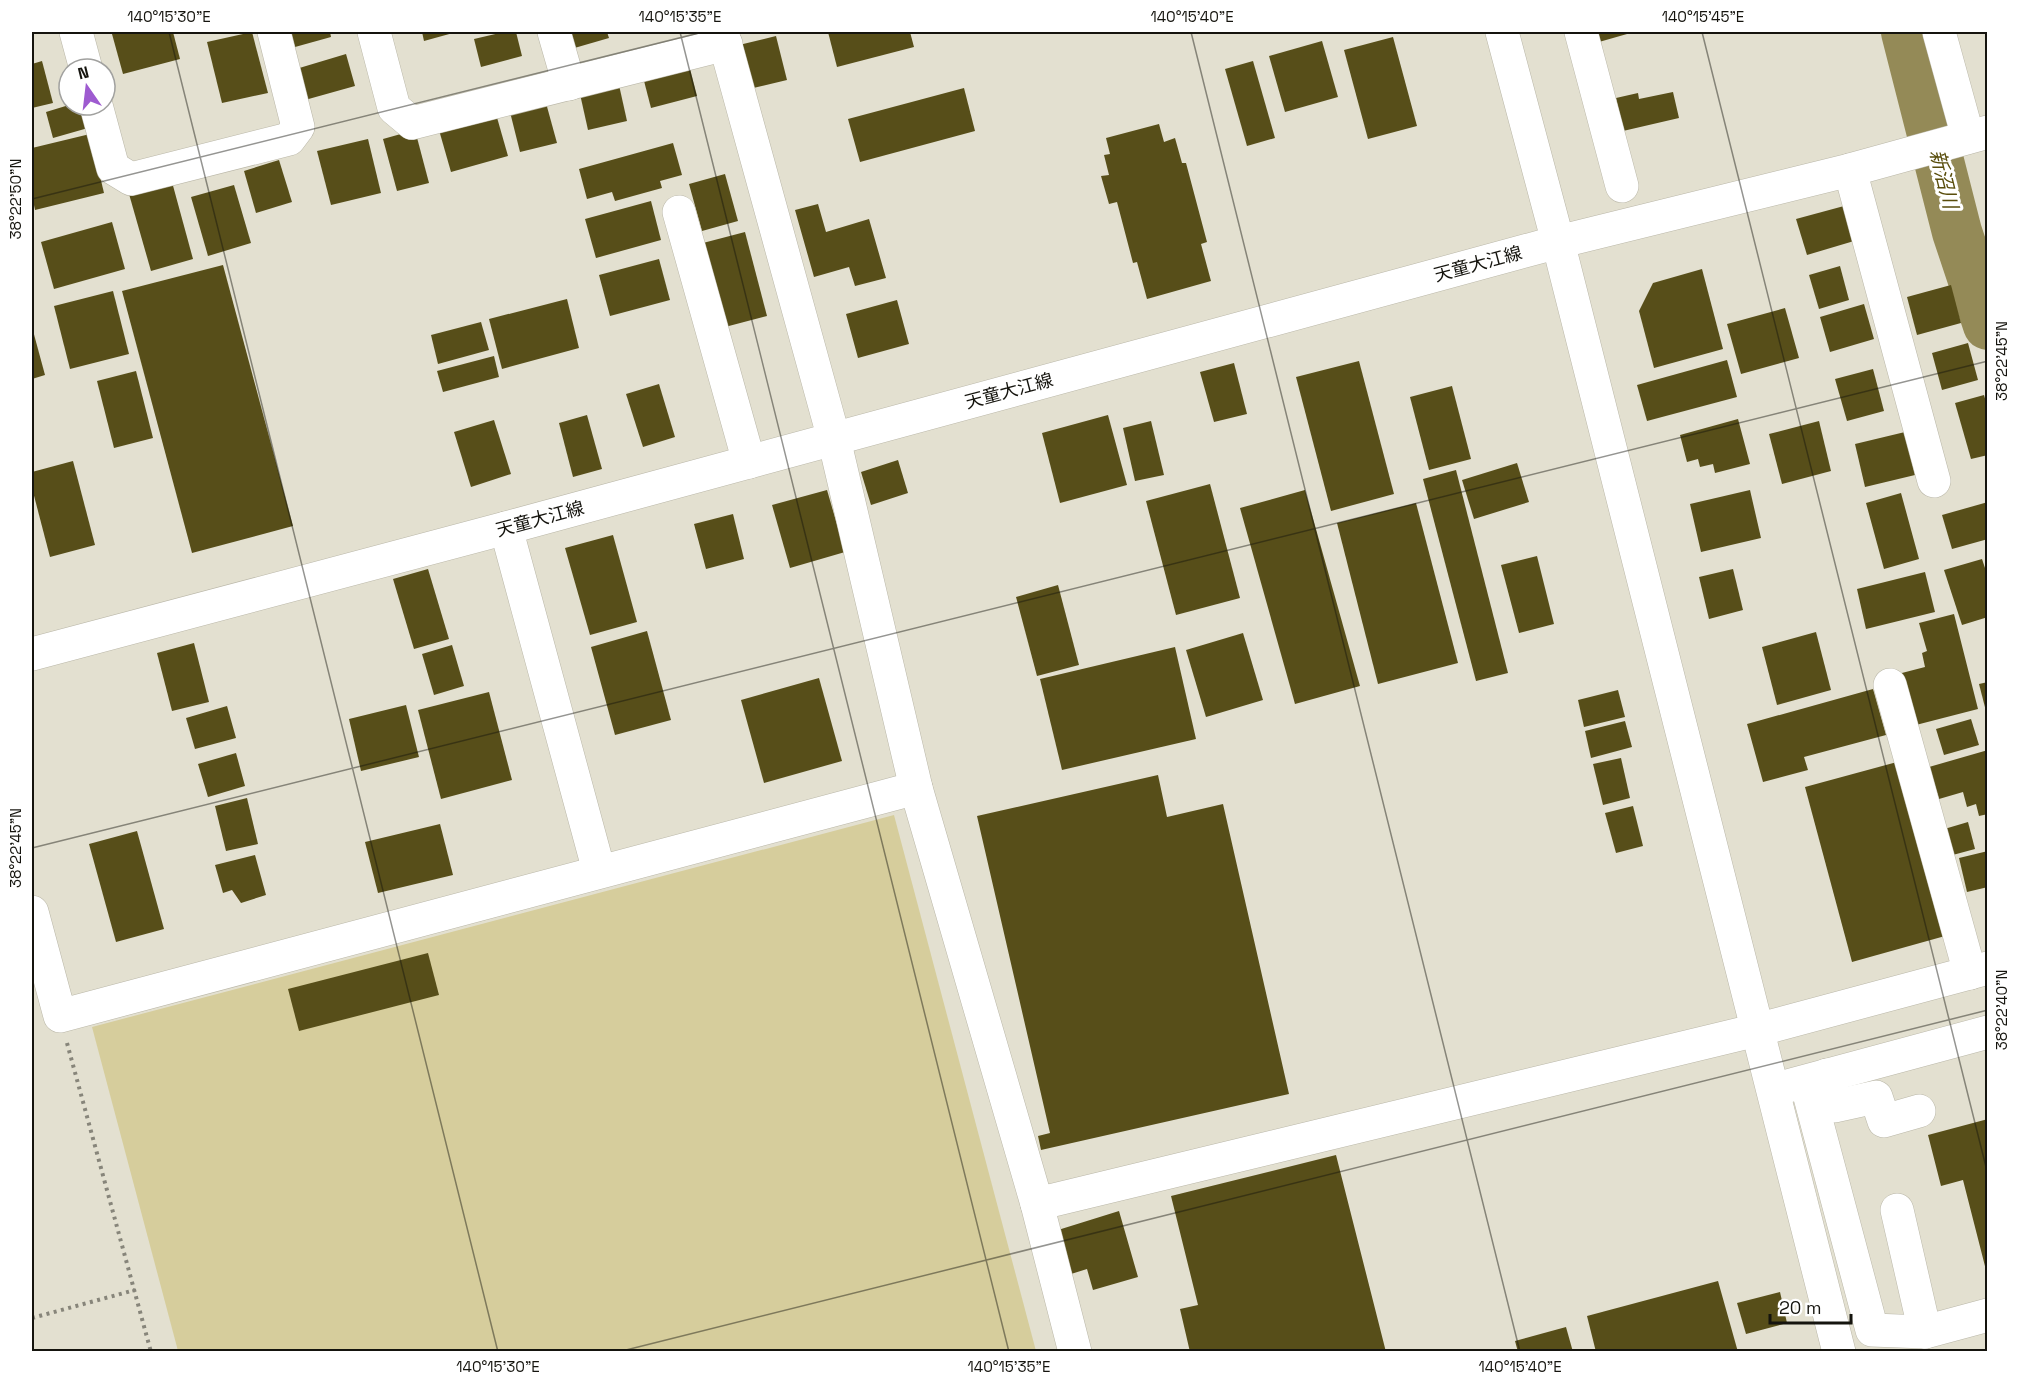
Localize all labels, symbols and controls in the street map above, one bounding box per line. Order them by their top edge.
text: 140°15'30"E [127,7,211,26]
text: 140°15'35"E [639,7,721,26]
text: 140°15'40"E [1150,7,1234,26]
text: 140°15'45"E [1662,7,1744,26]
north arrow [57,57,117,117]
text: N [76,61,91,84]
water label: 新沼川 [1924,147,1964,213]
text: 38°22'50"N [6,159,25,239]
street label: 天童大江線 [1431,241,1524,286]
text: 38°22'45"N [1992,321,2011,401]
street label: 天童大江線 [962,368,1055,413]
street label: 天童大江線 [493,496,586,541]
text: 38°22'45"N [6,808,25,888]
text: 38°22'40"N [1992,970,2011,1050]
scale bar [1770,1287,1851,1325]
text: 20 m [1779,1296,1822,1319]
text: 140°15'30"E [456,1357,540,1376]
text: 140°15'35"E [968,1357,1050,1376]
text: 140°15'40"E [1478,1357,1562,1376]

